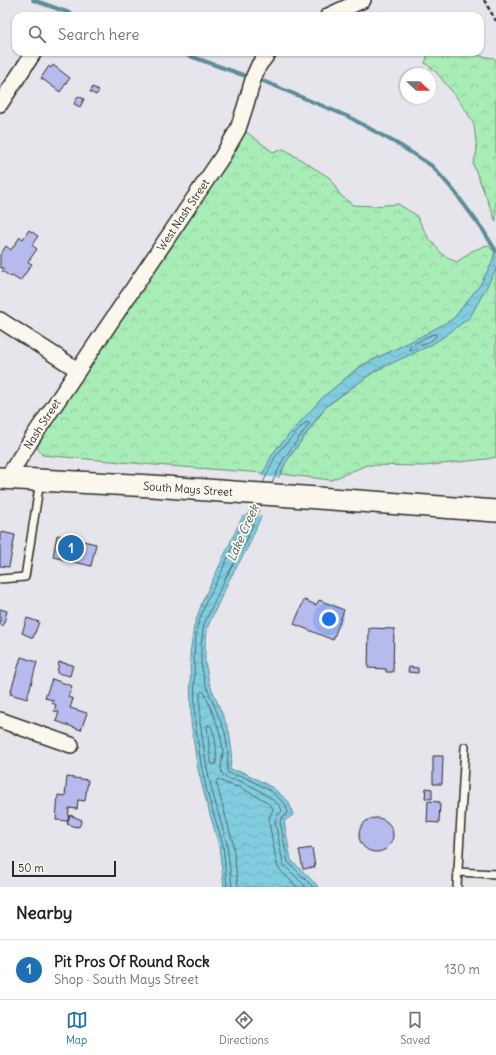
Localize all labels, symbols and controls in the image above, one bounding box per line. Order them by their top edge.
search box [12,12,484,56]
icon: search [26,23,48,45]
text: Search here [58,25,139,44]
north arrow [400,68,436,104]
street label: West Nash Street [154,176,212,254]
street label: Nash Street [21,396,64,452]
street label: South Mays Street [143,479,234,499]
water label: Lake Creek [223,502,262,563]
pin: 1 [58,533,84,563]
your location [319,609,339,629]
scale bar [12,859,116,878]
text: 50 m [18,861,44,875]
text: Nearby [16,902,72,924]
text: Pit Pros Of Round Rock [54,952,210,971]
text: 1 [26,961,32,978]
text: 130 m [444,961,480,978]
text: Shop · South Mays Street [54,971,199,988]
tab: Map [66,1009,88,1047]
tab: Directions [219,1009,269,1047]
tab: Saved [400,1009,430,1047]

